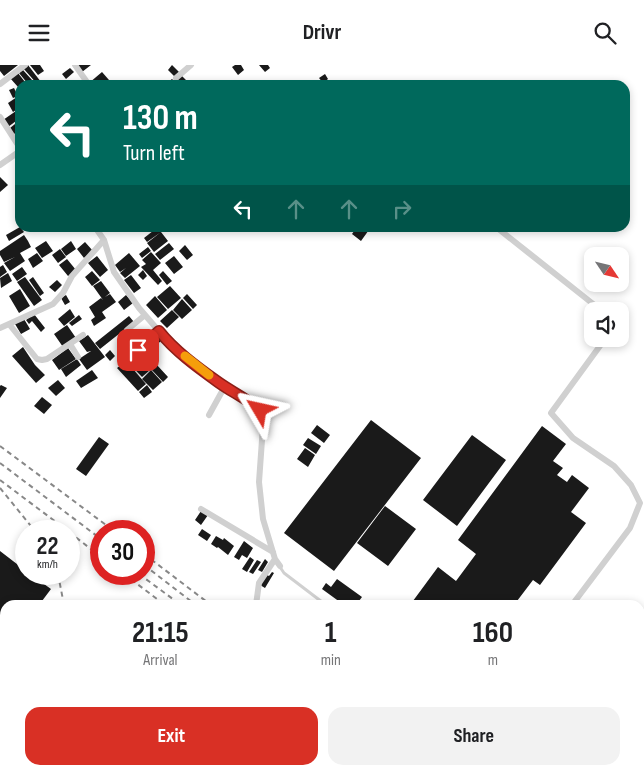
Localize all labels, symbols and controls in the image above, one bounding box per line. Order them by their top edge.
icon: menu [25,19,53,47]
text: Drivr [303,19,341,46]
icon: search [591,19,619,47]
text: 130 m [123,97,198,140]
icon: left [40,100,105,165]
text: Turn left [123,140,185,167]
icon: left [229,195,257,223]
icon: ahead [282,195,310,223]
icon: ahead [335,195,363,223]
icon: right [388,195,416,223]
north arrow [584,247,629,293]
map controls [584,247,629,347]
button: sound [584,302,629,347]
pin [117,329,159,371]
icon: arrive [124,336,152,364]
position arrow [233,383,285,435]
speed limit sign: 30 [90,520,155,585]
text: 22 [37,531,58,562]
text: km/h [37,557,58,572]
text: 21:15 [132,615,189,651]
text: 1 [325,615,337,651]
text: 160 [473,615,513,651]
text: Arrival [143,651,178,670]
text: min [321,651,341,670]
text: m [488,651,498,670]
button: Exit [25,707,318,765]
button: Share [328,707,620,765]

